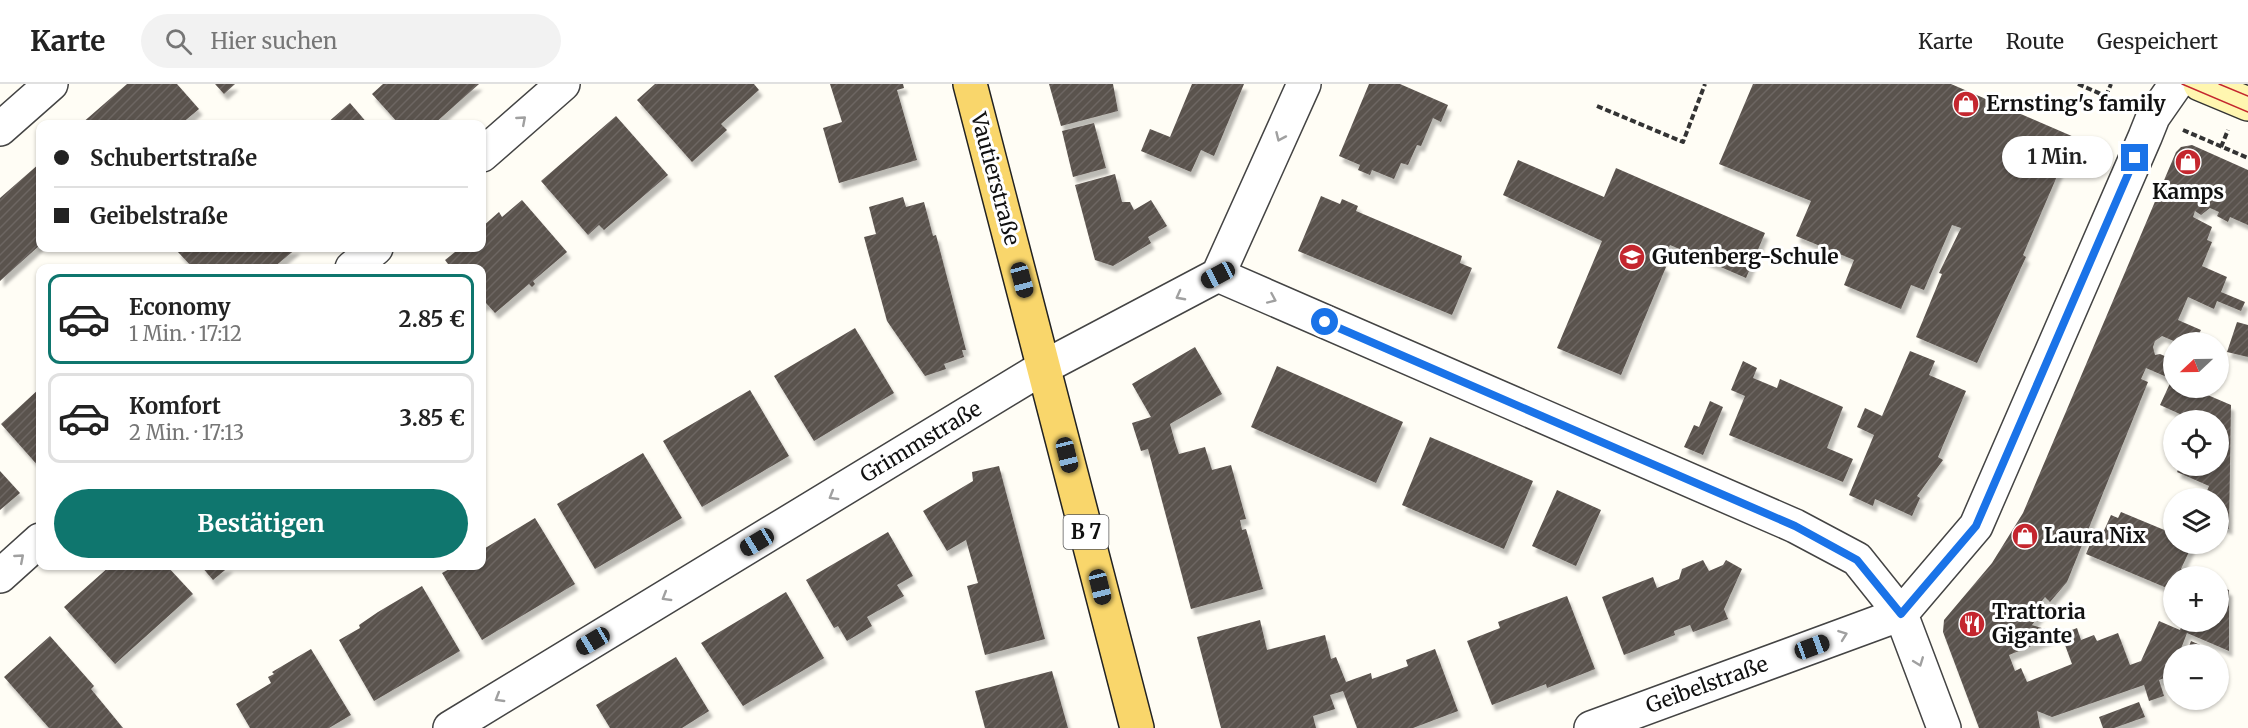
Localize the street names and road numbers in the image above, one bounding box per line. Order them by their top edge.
street label: Vautierstraße [965,109,1026,248]
street label: Grimmstraße [855,395,986,488]
road number: B 7 [1064,515,1108,549]
street label: Geibelstraße [1642,650,1772,719]

